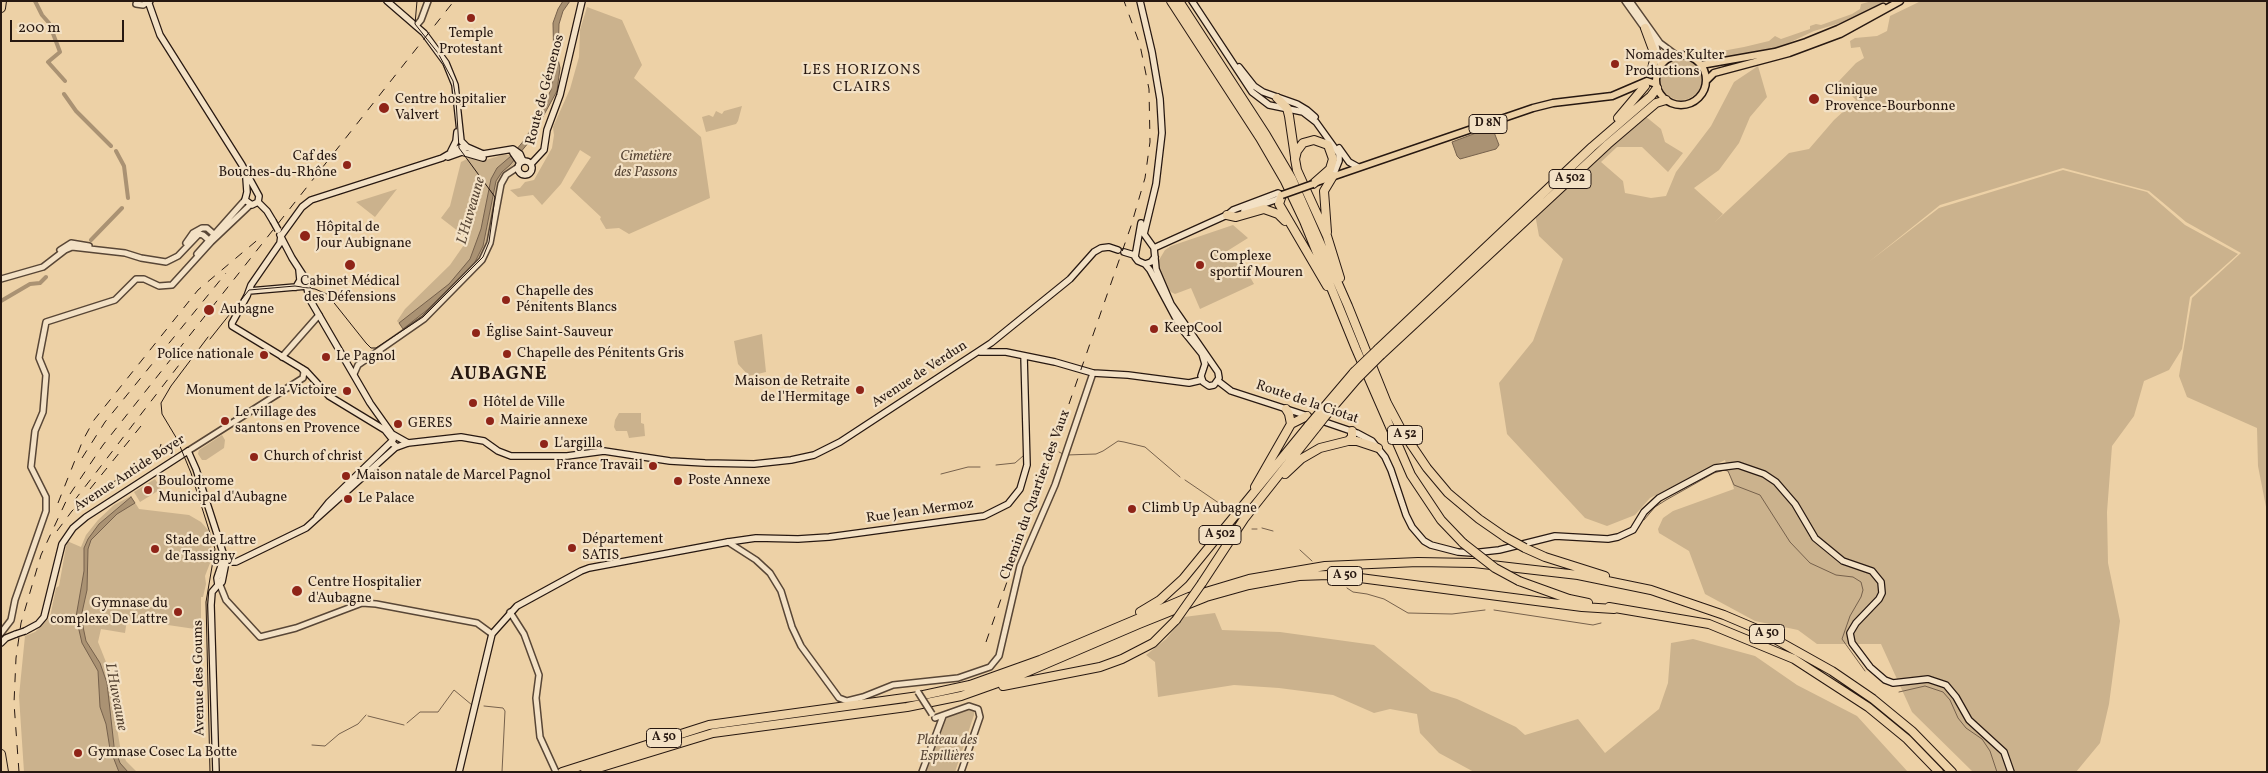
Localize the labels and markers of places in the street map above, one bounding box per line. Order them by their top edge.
marker: Temple Protestant [465,12,477,24]
place label: Temple Protestant [439,26,503,58]
place label: Nomades Kulter Productions [1625,48,1724,80]
marker: Nomades Kulter Productions [1609,58,1621,70]
place label: Clinique Provence-Bourbonne [1825,83,1955,115]
place label: Centre hospitalier Valvert [395,92,506,124]
marker: Clinique Provence-Bourbonne [1807,92,1821,106]
marker: Centre hospitalier Valvert [377,101,391,115]
place label: Caf des Bouches-du-Rhône [219,149,337,182]
marker: Caf des Bouches-du-Rhône [341,159,353,171]
place label: Hôpital de Jour Aubignane [316,220,411,252]
marker: Hôpital de Jour Aubignane [298,229,312,243]
place label: Complexe sportif Mouren [1210,249,1303,282]
marker: Cabinet Médical des Défensions [343,258,357,272]
marker: Complexe sportif Mouren [1194,259,1206,271]
place label: Cabinet Médical des Défensions [300,274,400,306]
place label: Chapelle des Pénitents Blancs [516,284,617,316]
marker: Chapelle des Pénitents Blancs [500,294,512,306]
place label: Aubagne [220,302,274,318]
marker: Aubagne [202,303,216,317]
place label: KeepCool [1164,321,1222,337]
marker: KeepCool [1148,323,1160,335]
place label: Église Saint-Sauveur [486,325,613,341]
marker: Église Saint-Sauveur [470,327,482,339]
place label: Chapelle des Pénitents Gris [517,346,684,362]
place label: Police nationale [157,347,254,363]
marker: Chapelle des Pénitents Gris [501,348,513,360]
marker: Police nationale [258,349,270,361]
place label: Le Pagnol [336,349,395,365]
marker: Le Pagnol [320,351,332,363]
place label: Maison de Retraite de l'Hermitage [735,374,850,407]
place label: Monument de la Victoire [186,383,337,399]
marker: Maison de Retraite de l'Hermitage [854,384,866,396]
marker: Monument de la Victoire [341,385,353,397]
place label: Hôtel de Ville [483,395,565,411]
marker: Hôtel de Ville [467,397,479,409]
place label: Le village des santons en Provence [235,405,360,438]
place label: Mairie annexe [500,413,588,429]
marker: Le village des santons en Provence [219,415,231,427]
marker: Mairie annexe [484,415,496,427]
place label: GERES [408,416,452,432]
marker: GERES [392,418,404,430]
place label: L'argilla [554,436,603,452]
marker: L'argilla [538,438,550,450]
place label: Church of christ [264,449,363,465]
marker: Church of christ [248,451,260,463]
place label: France Travail [556,458,643,474]
marker: France Travail [647,460,659,472]
place label: Maison natale de Marcel Pagnol [356,468,551,484]
marker: Maison natale de Marcel Pagnol [340,470,352,482]
place label: Poste Annexe [688,473,770,489]
place label: Boulodrome Municipal d'Aubagne [158,474,287,507]
marker: Poste Annexe [672,475,684,487]
marker: Boulodrome Municipal d'Aubagne [142,484,154,496]
place label: Le Palace [358,491,414,507]
marker: Le Palace [342,493,354,505]
place label: Climb Up Aubagne [1142,501,1257,517]
marker: Climb Up Aubagne [1126,503,1138,515]
place label: Département SATIS [582,532,663,564]
place label: Stade de Lattre de Tassigny [165,533,256,566]
marker: Département SATIS [566,542,578,554]
marker: Stade de Lattre de Tassigny [149,543,161,555]
place label: Centre Hospitalier d'Aubagne [308,575,421,608]
marker: Centre Hospitalier d'Aubagne [290,584,304,598]
place label: Gymnase du complexe De Lattre [50,596,168,628]
marker: Gymnase du complexe De Lattre [172,606,184,618]
place label: Gymnase Cosec La Botte [88,745,237,761]
marker: Gymnase Cosec La Botte [72,747,84,759]

